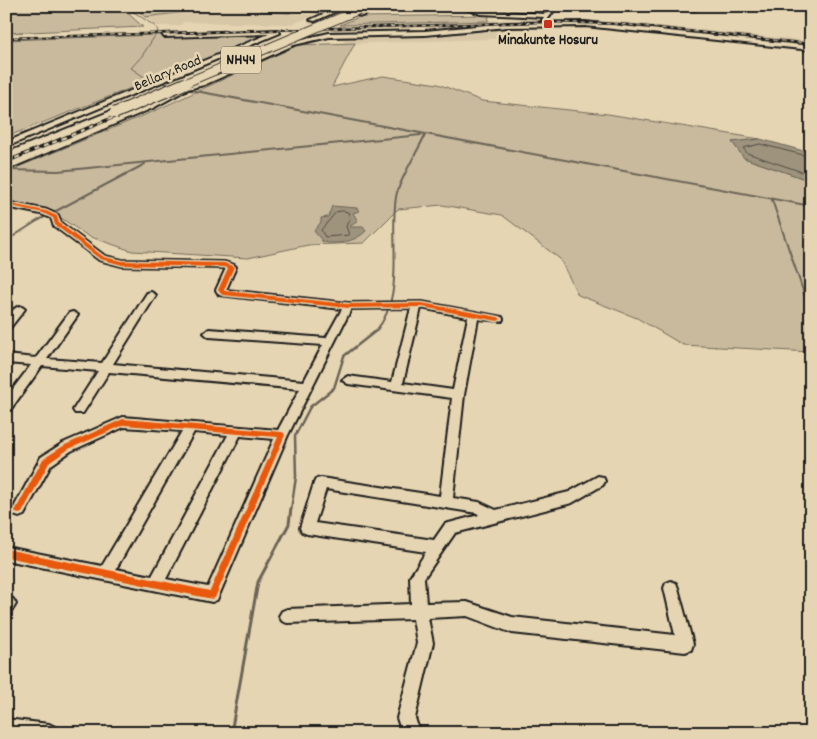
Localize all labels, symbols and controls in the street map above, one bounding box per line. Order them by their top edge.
marker: Minakunte Hosuru [542,18,554,30]
place label: Minakunte Hosuru [498,30,598,52]
road number: NH44 [221,46,261,74]
street label: Bellary Road [131,50,205,98]

